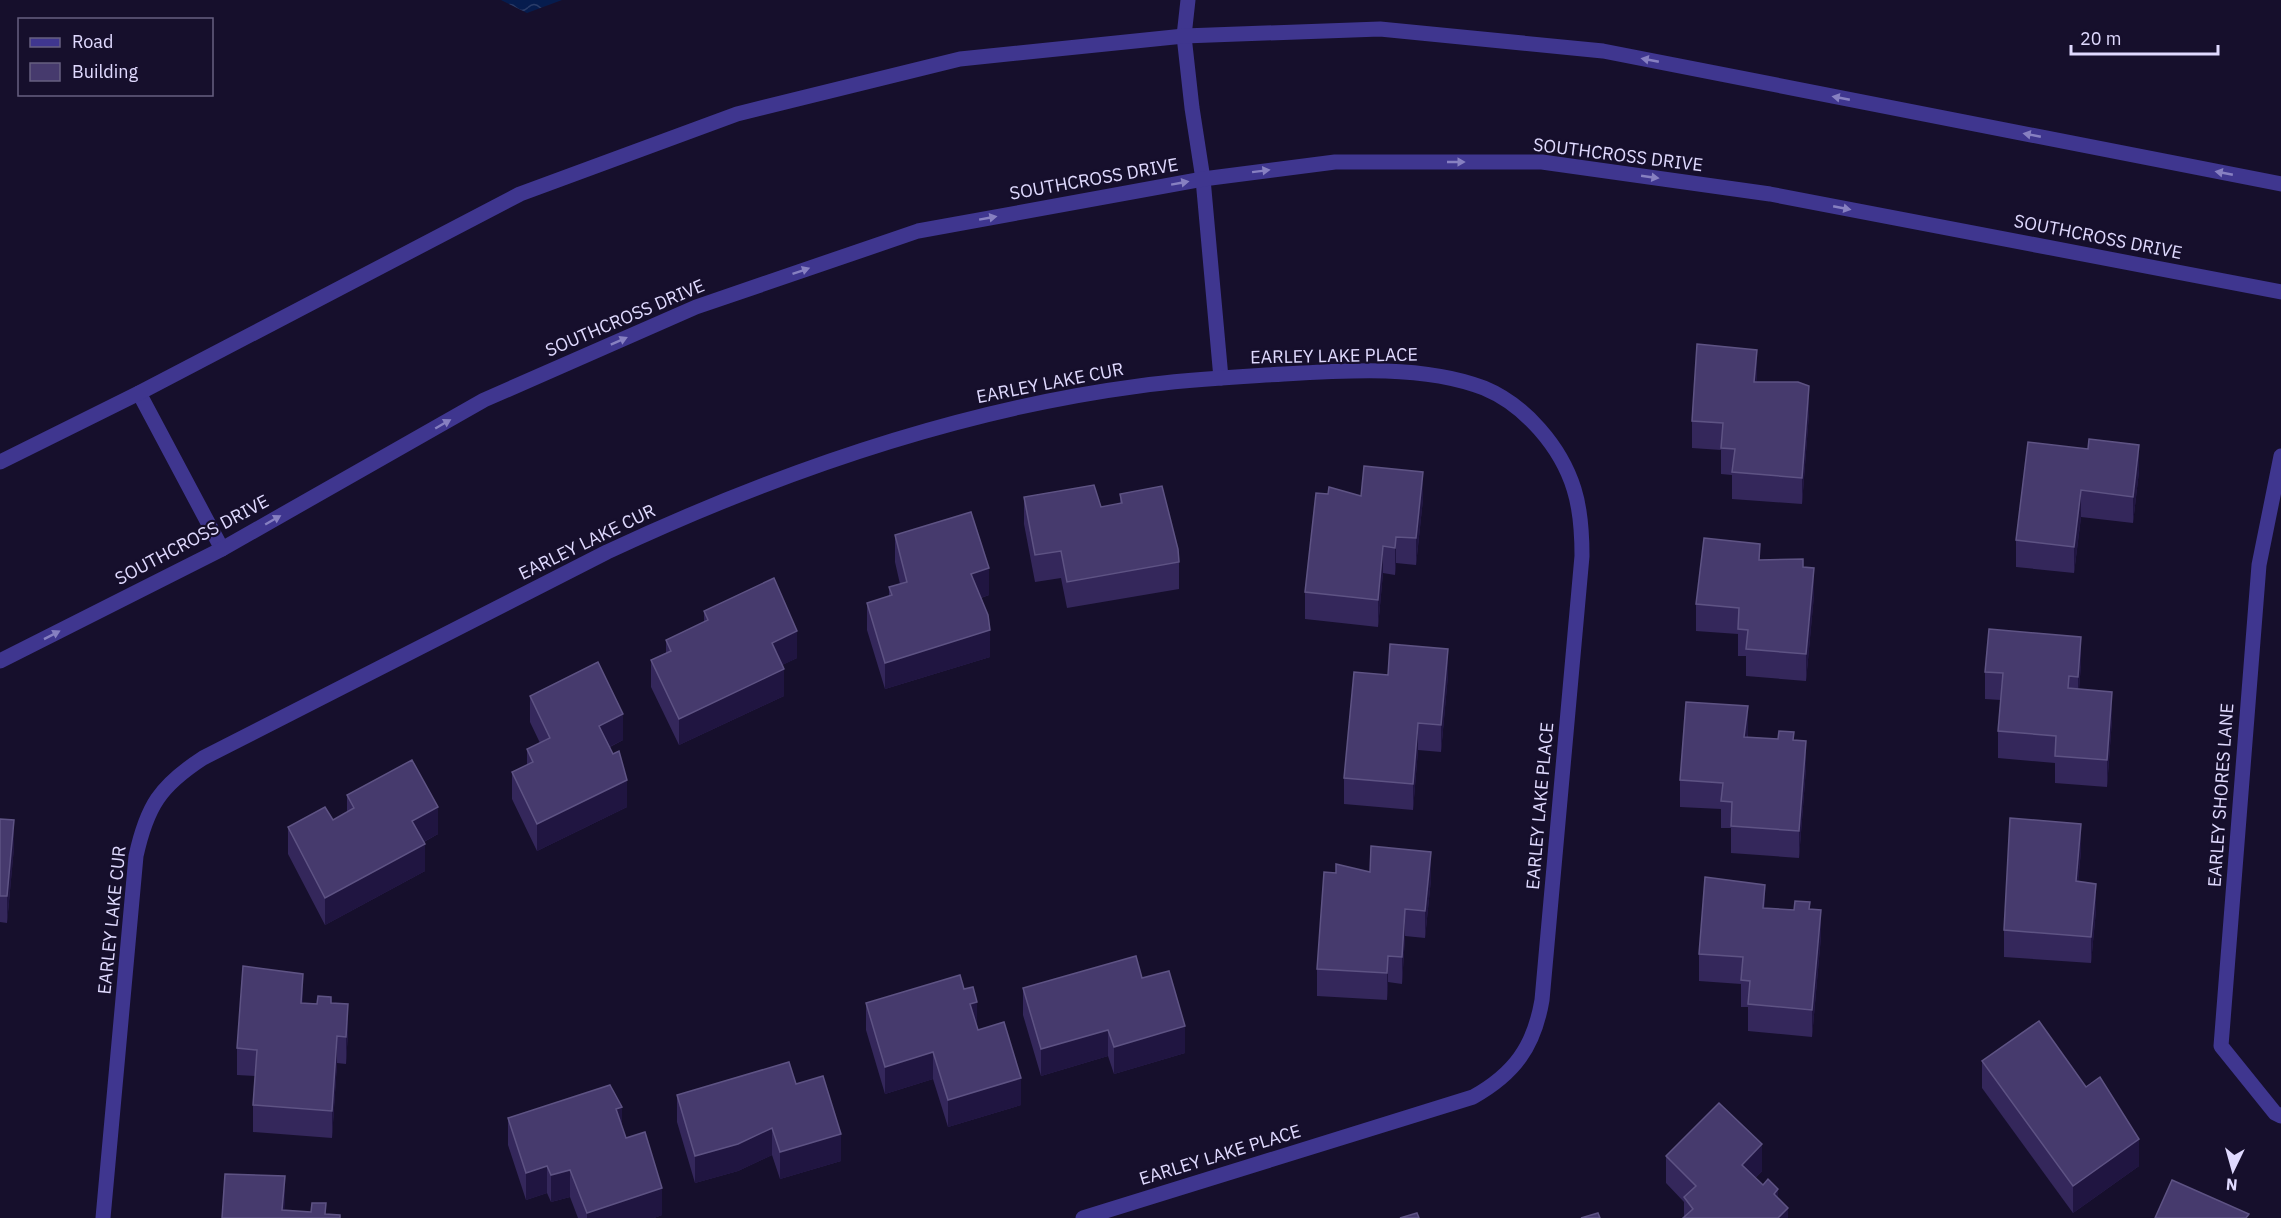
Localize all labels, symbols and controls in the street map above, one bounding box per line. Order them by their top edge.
legend [18,18,213,96]
scale bar [2071,18,2218,56]
text: 20 m [2080,27,2122,50]
text: Road [72,30,113,53]
one-way arrow [1640,55,1659,64]
text: Building [72,60,139,83]
one-way arrow [1831,93,1850,102]
one-way arrow [2023,130,2042,139]
street label: SOUTHCROSS DRIVE [1532,133,1704,176]
street label: SOUTHCROSS DRIVE [1008,152,1180,205]
one-way arrow [1446,157,1465,167]
one-way arrow [1252,167,1271,176]
one-way arrow [2214,168,2233,177]
one-way arrow [1640,173,1659,182]
one-way arrow [1170,178,1189,187]
one-way arrow [1833,204,1852,213]
street label: SOUTHCROSS DRIVE [2012,209,2184,264]
one-way arrow [979,213,998,222]
one-way arrow [792,265,810,275]
street label: SOUTHCROSS DRIVE [542,274,708,362]
one-way arrow [610,335,628,345]
street label: EARLEY LAKE PLACE [1250,343,1418,368]
street label: EARLEY LAKE CUR [974,357,1126,408]
one-way arrow [434,419,451,429]
street label: SOUTHCROSS DRIVE [111,489,273,590]
street label: EARLEY LAKE CUR [515,498,659,585]
one-way arrow [265,514,281,525]
one-way arrow [44,630,61,639]
street label: EARLEY SHORES LANE [2203,702,2238,888]
street label: EARLEY LAKE PLACE [1521,721,1558,891]
street label: EARLEY LAKE CUR [92,844,131,996]
street label: EARLEY LAKE PLACE [1136,1119,1303,1190]
north arrow [2203,1140,2263,1200]
text: N [2225,1174,2238,1195]

